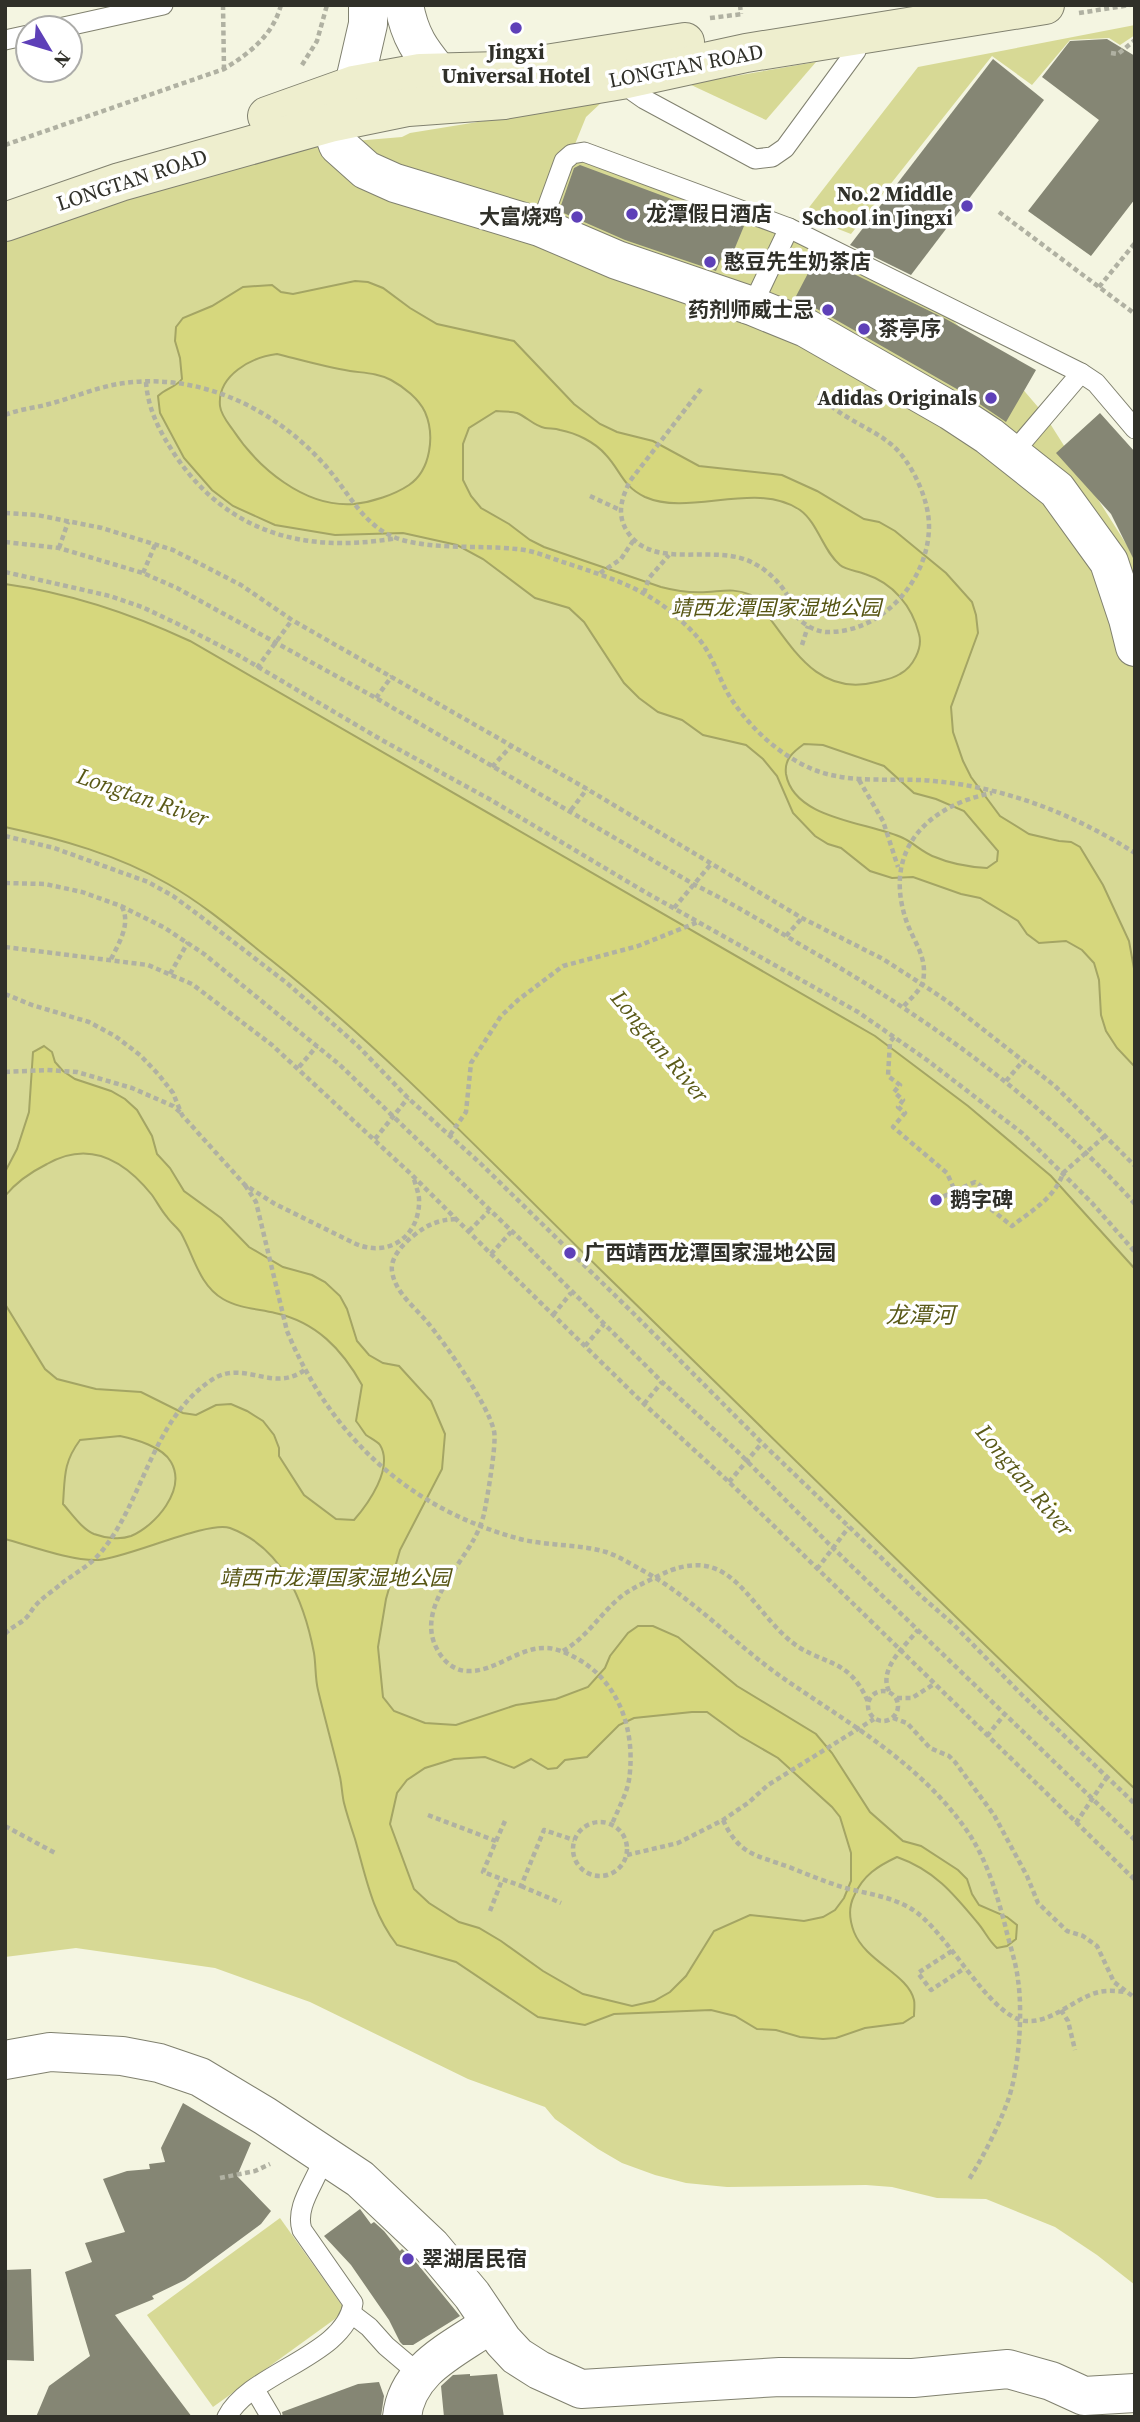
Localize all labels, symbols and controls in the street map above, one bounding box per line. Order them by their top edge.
north arrow [14,14,84,84]
marker: Jingxi Universal Hotel [508,20,524,36]
street label: LONGTAN ROAD [606,36,766,95]
place label: Jingxi Universal Hotel [441,37,591,90]
text: N [48,46,77,73]
street label: LONGTAN ROAD [53,142,211,218]
place label: No.2 Middle School in Jingxi [802,179,953,232]
marker: No.2 Middle School in Jingxi [959,198,975,214]
place label: 龙潭假日酒店 [646,199,772,228]
place label: 大富烧鸡 [479,202,563,231]
marker: 龙潭假日酒店 [624,206,640,222]
marker: 大富烧鸡 [569,209,585,225]
place label: 憨豆先生奶茶店 [724,247,871,276]
marker: 憨豆先生奶茶店 [702,254,718,270]
place label: 药剂师威士忌 [688,295,814,324]
marker: 药剂师威士忌 [820,302,836,318]
place label: 茶亭序 [878,314,941,343]
marker: 茶亭序 [856,321,872,337]
place label: Adidas Originals [817,383,977,412]
marker: Adidas Originals [983,390,999,406]
park label: 靖西龙潭国家湿地公园 [671,593,884,622]
water label: Longtan River [72,759,214,835]
water label: Longtan River [603,982,717,1109]
place label: 鹅字碑 [950,1185,1013,1214]
marker: 鹅字碑 [928,1192,944,1208]
place label: 广西靖西龙潭国家湿地公园 [584,1238,836,1267]
marker: 广西靖西龙潭国家湿地公园 [562,1245,578,1261]
water label: 龙潭河 [886,1299,959,1331]
water label: Longtan River [968,1416,1082,1543]
park label: 靖西市龙潭国家湿地公园 [220,1563,453,1592]
place label: 翠湖居民宿 [422,2244,527,2273]
marker: 翠湖居民宿 [400,2251,416,2267]

